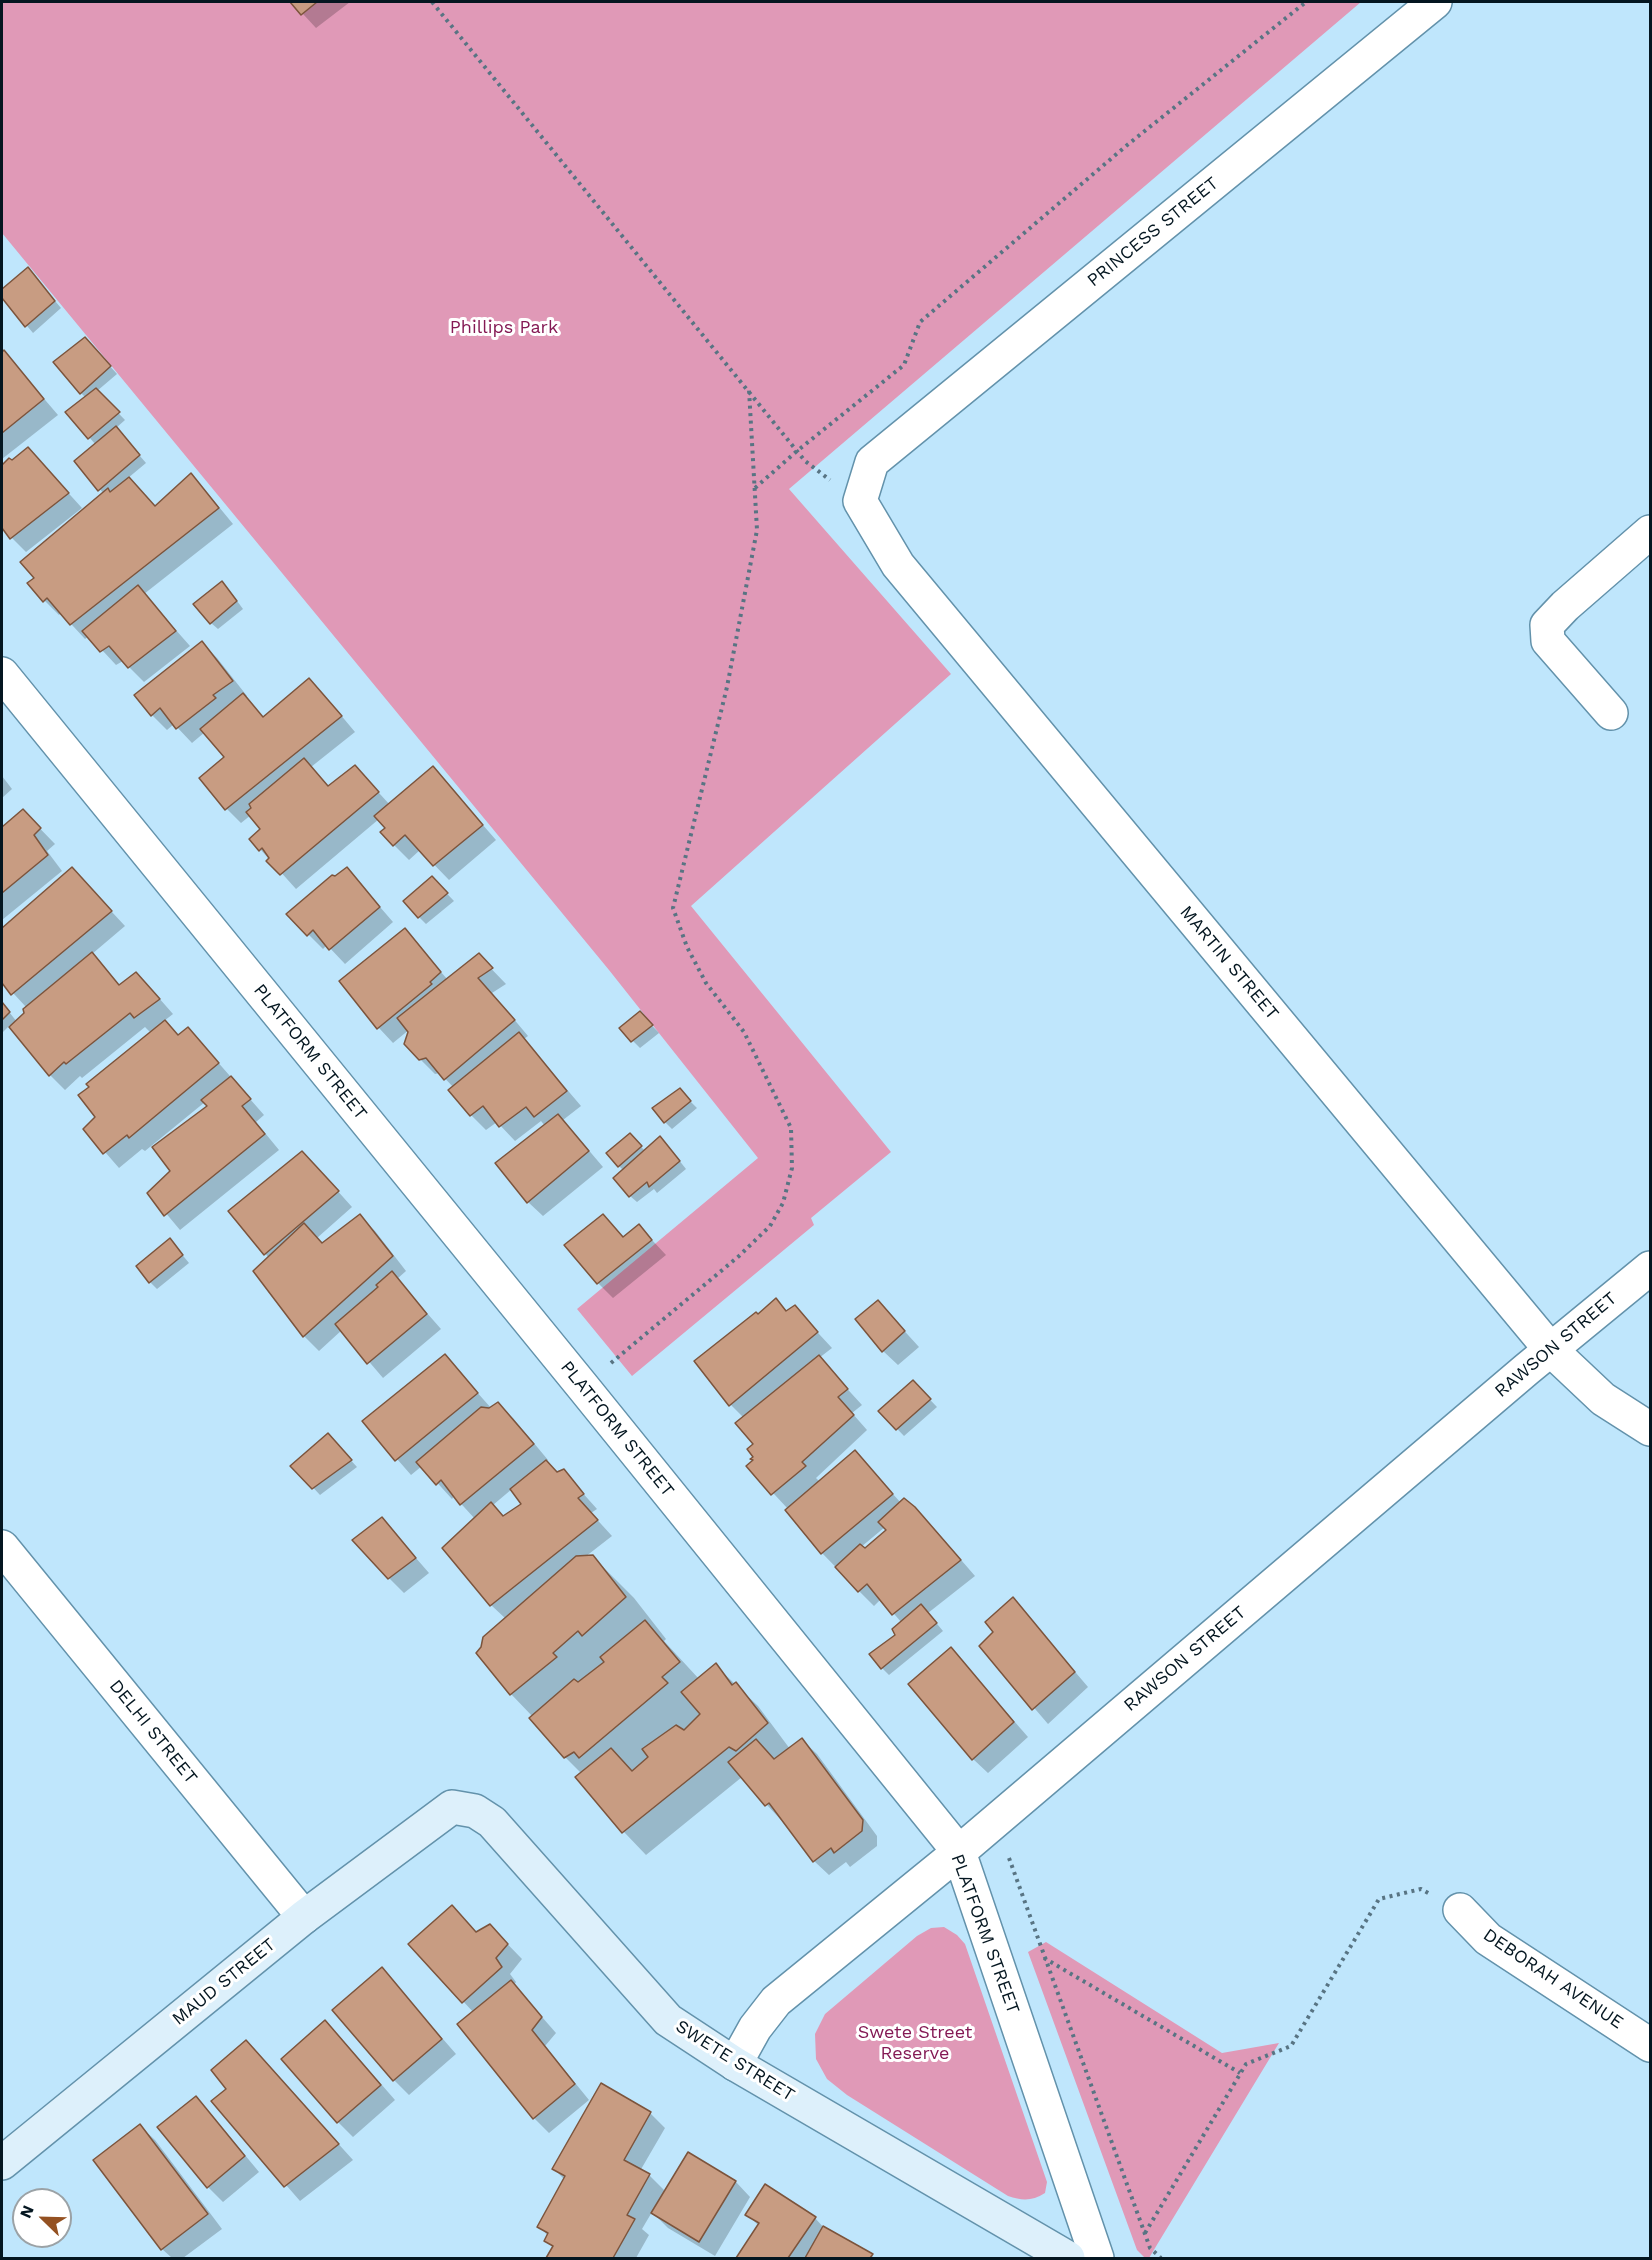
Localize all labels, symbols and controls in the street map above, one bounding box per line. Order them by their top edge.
street label: PRINCESS STREET [1083,173,1223,291]
park label: Phillips Park [450,317,558,339]
street label: MARTIN STREET [1175,902,1283,1024]
street label: PLATFORM STREET [249,980,371,1124]
street label: RAWSON STREET [1491,1288,1621,1402]
street label: PLATFORM STREET [556,1357,678,1501]
street label: RAWSON STREET [1120,1602,1250,1716]
street label: DELHI STREET [104,1676,202,1788]
street label: PLATFORM STREET [946,1851,1024,2017]
street label: DEBORAH AVENUE [1479,1924,1627,2034]
street label: MAUD STREET [168,1934,280,2030]
street label: SWETE STREET [671,2016,799,2106]
park label: Swete Street Reserve [858,2022,972,2064]
north arrow [12,2188,72,2248]
text: N [16,2202,38,2221]

